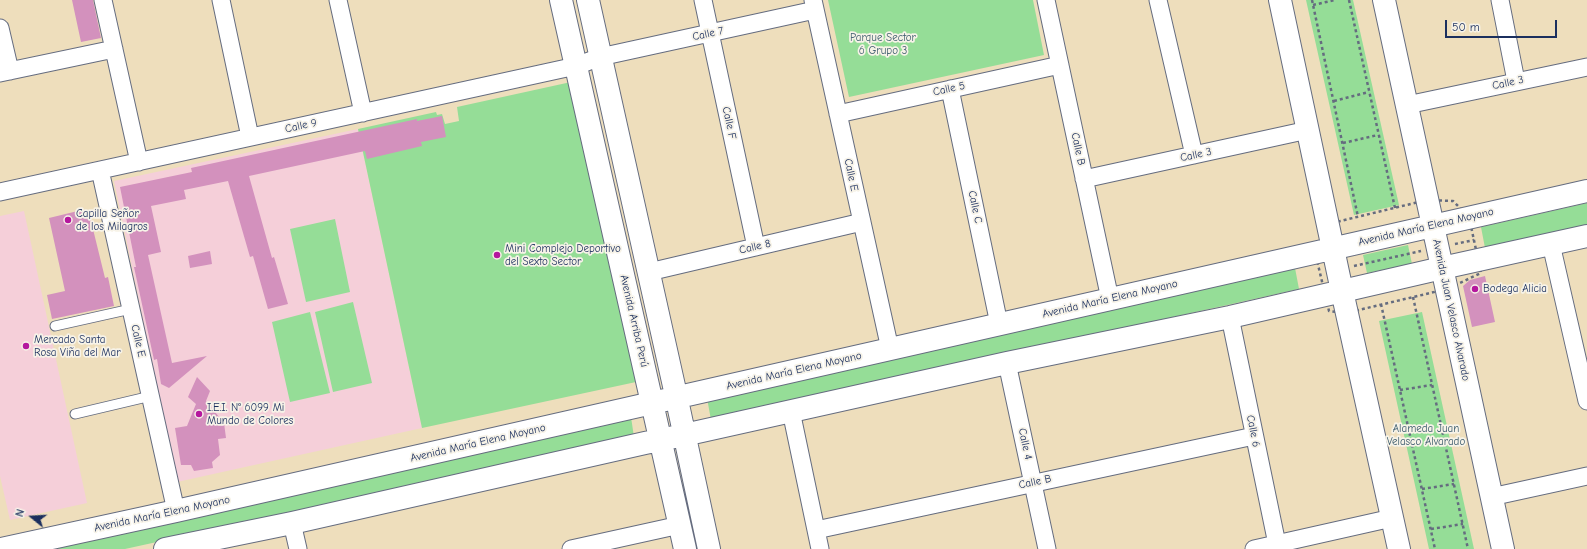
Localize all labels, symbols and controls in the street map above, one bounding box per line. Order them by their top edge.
scale bar [1447,12,1559,38]
text: 50 m [1452,20,1480,34]
street label: Calle 7 [691,24,725,44]
park label: Parque Sector 6 Grupo 3 [850,31,916,57]
street label: Calle 3 [1491,73,1525,93]
street label: Calle 5 [932,79,966,99]
street label: Calle F [719,106,739,140]
street label: Calle 9 [284,116,318,136]
street label: Calle B [1068,131,1088,167]
street label: Calle 3 [1179,145,1213,165]
street label: Calle E [841,157,861,193]
street label: Calle C [965,189,985,225]
street label: Avenida María Elena Moyano [1357,205,1495,249]
place label: Capilla Señor de los Milagros [76,207,148,233]
marker: Capilla Señor de los Milagros [63,215,73,225]
street label: Calle 8 [738,237,772,257]
street label: Avenida Juan Velasco Alvarado [1430,238,1472,382]
place label: Mini Complejo Deportivo del Sexto Sector [505,242,621,268]
marker: Mini Complejo Deportivo del Sexto Sector [492,250,502,260]
street label: Avenida Arriba Perú [617,274,651,368]
street label: Avenida María Elena Moyano [1041,277,1179,321]
place label: Bodega Alicia [1483,282,1547,296]
marker: Bodega Alicia [1470,284,1480,294]
street label: Calle E [128,323,148,359]
place label: Mercado Santa Rosa Viña del Mar [34,333,121,359]
marker: Mercado Santa Rosa Viña del Mar [21,341,31,351]
street label: Avenida María Elena Moyano [725,349,863,393]
place label: I.E.I. N° 6099 Mi Mundo de Colores [207,401,293,427]
marker: I.E.I. N° 6099 Mi Mundo de Colores [194,409,204,419]
street label: Calle 6 [1243,414,1263,448]
street label: Avenida María Elena Moyano [409,421,547,465]
park label: Alameda Juan Velasco Alvarado [1387,422,1465,448]
street label: Calle 4 [1015,427,1035,461]
street label: Calle B [1017,472,1053,492]
street label: Avenida María Elena Moyano [93,493,231,535]
north arrow [12,497,52,537]
text: N [13,508,27,519]

